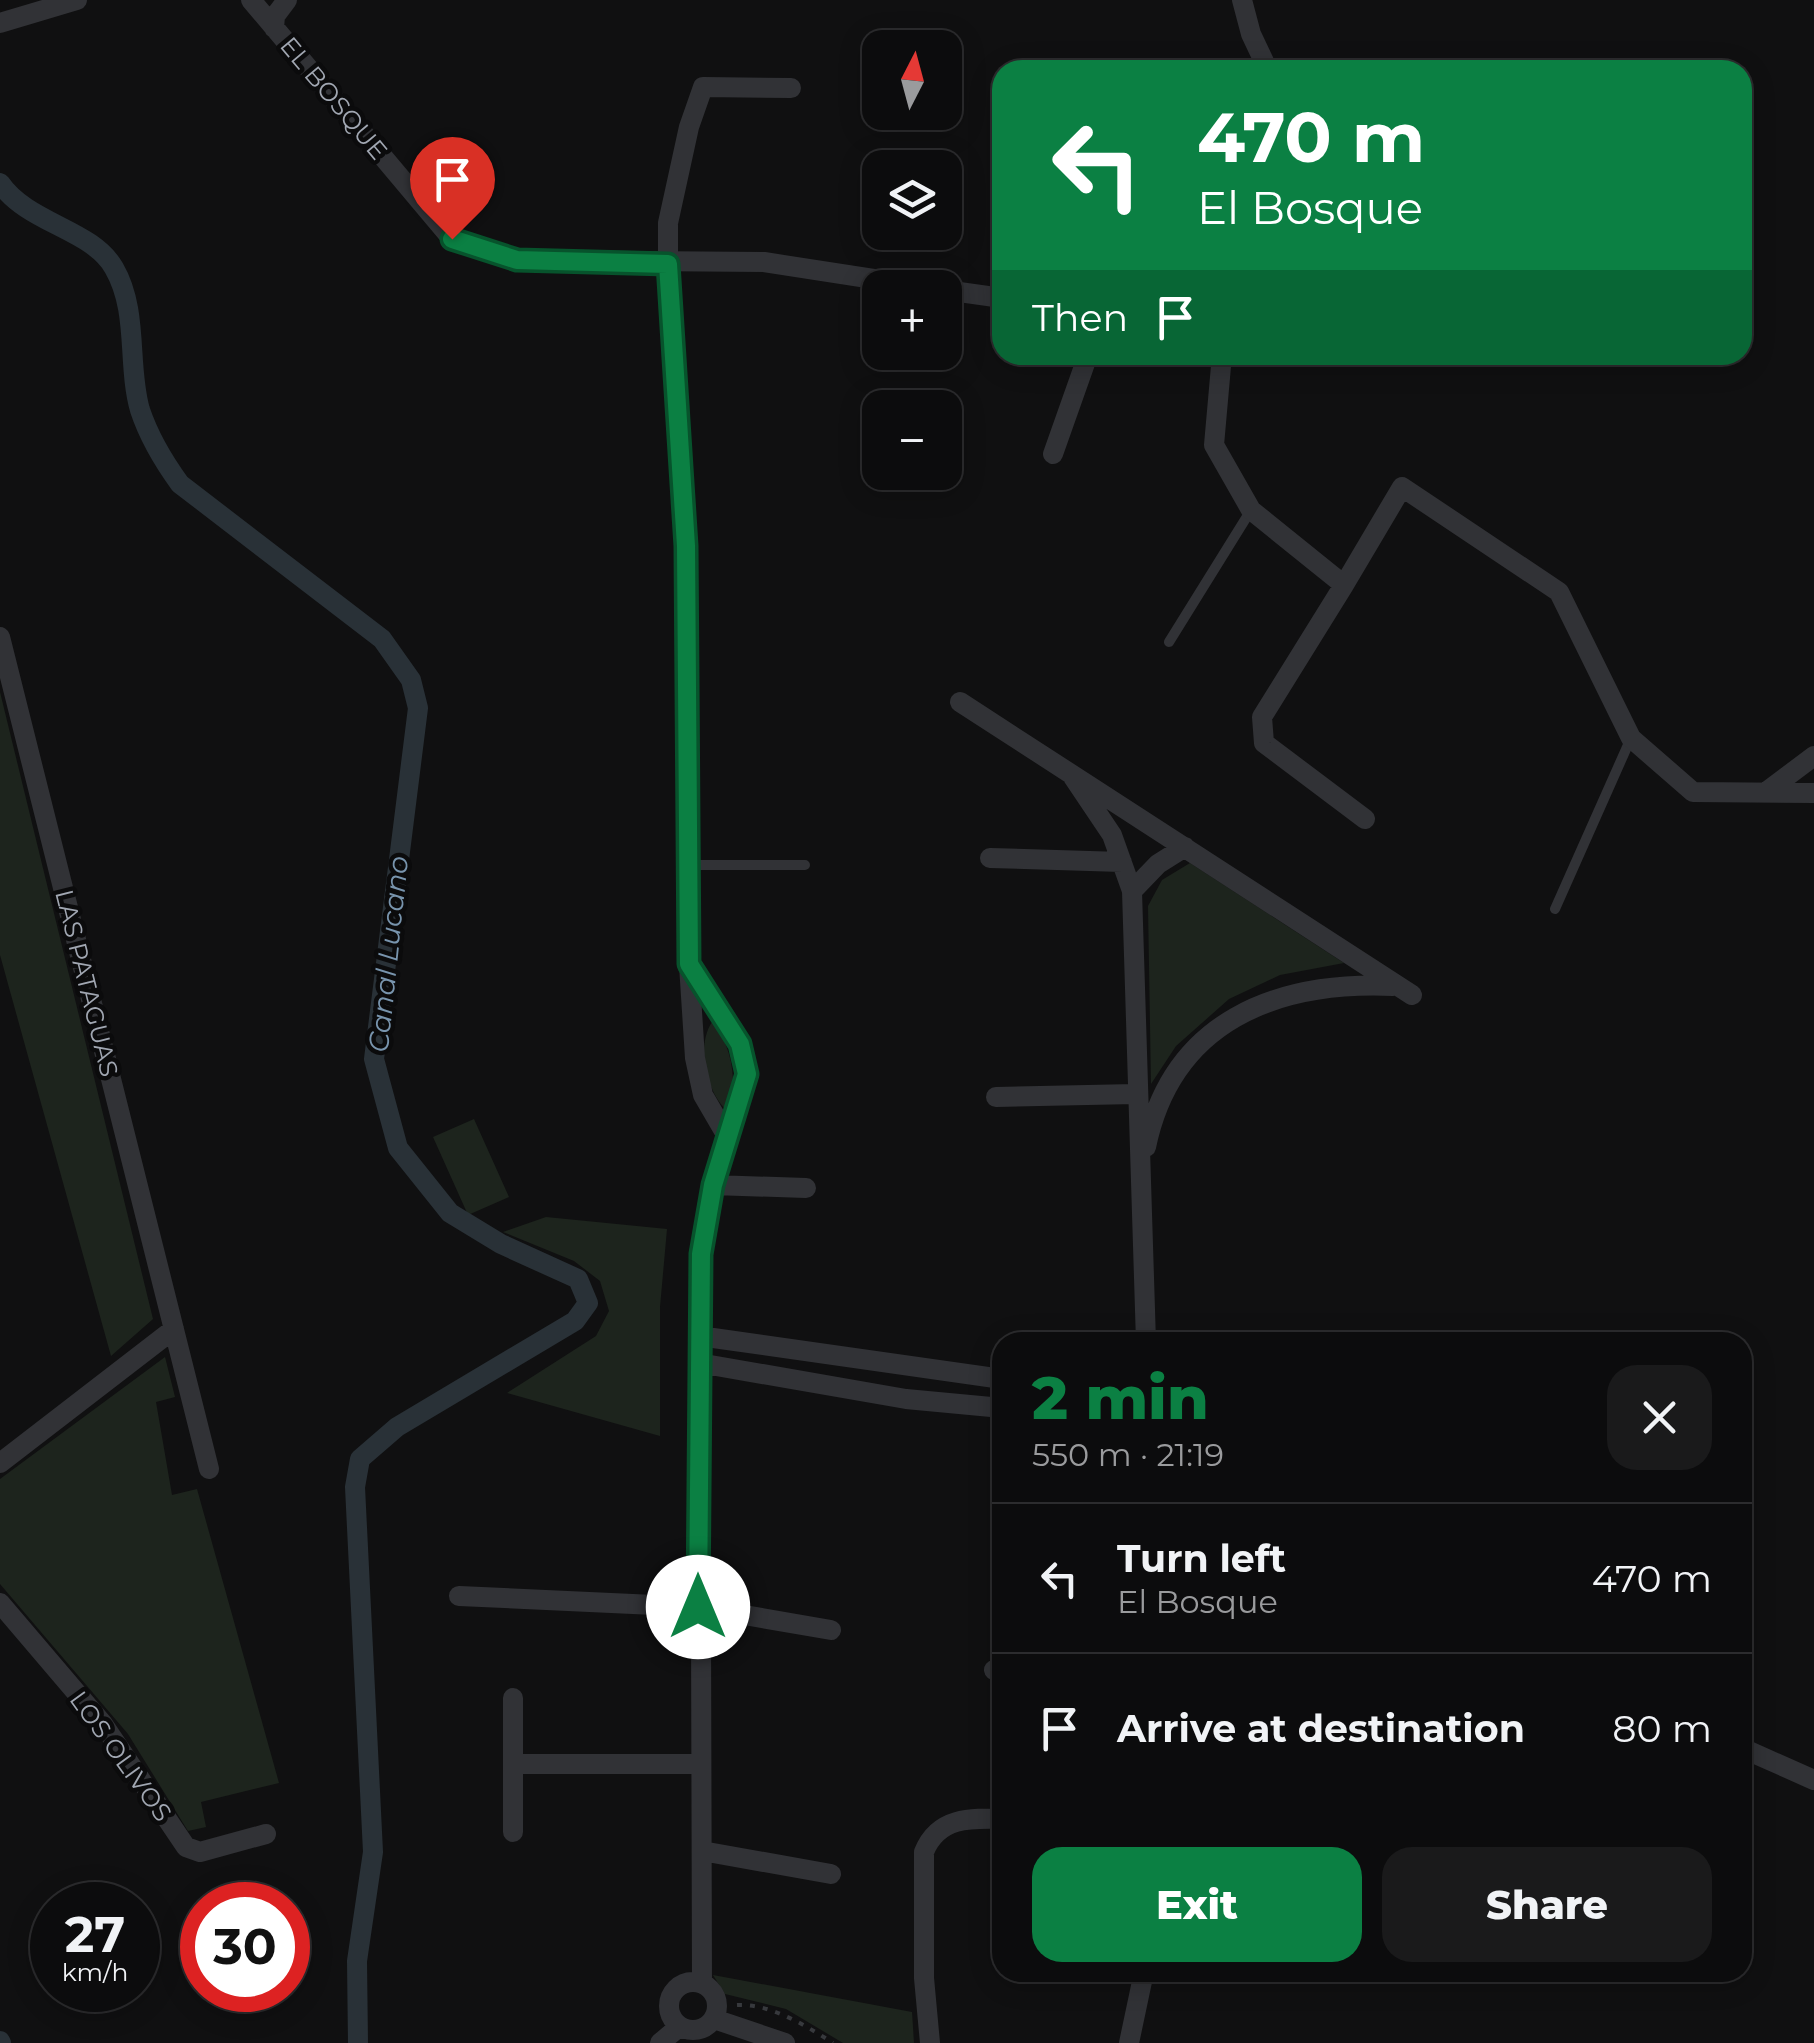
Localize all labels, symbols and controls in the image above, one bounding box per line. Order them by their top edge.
north arrow [862,30,962,130]
map controls [862,30,962,490]
street label: EL BOSQUE [274,31,394,165]
text: 470 m [1197,94,1425,180]
icon: left [1032,100,1162,230]
pin [410,137,495,240]
button: layers [862,150,962,250]
icon: arrive [425,152,480,207]
text: El Bosque [1197,180,1423,235]
button: + [862,270,962,370]
icon: arrive [1148,290,1203,345]
text: Then [1032,294,1128,341]
button: − [862,390,962,490]
water label: Canal Lucano [361,854,415,1054]
street label: LAS PATAGUAS [49,886,125,1080]
text: 2 min [1032,1361,1209,1434]
button: close [1607,1365,1712,1470]
text: 550 m · 21:19 [1032,1435,1224,1474]
text: Turn left [1117,1535,1286,1582]
icon: left [1032,1551,1087,1606]
position arrow [646,1555,750,1659]
text: 470 m [1592,1555,1712,1602]
text: El Bosque [1117,1582,1278,1621]
street label: LOS OLIVOS [64,1685,178,1827]
icon: arrive [1032,1701,1087,1756]
text: Arrive at destination [1117,1705,1525,1752]
text: 80 m [1612,1705,1712,1752]
button: Exit [1032,1847,1362,1962]
button: Share [1382,1847,1712,1962]
speed limit sign: 30 [180,1882,310,2012]
text: 27 [65,1904,125,1965]
text: km/h [62,1957,128,1987]

